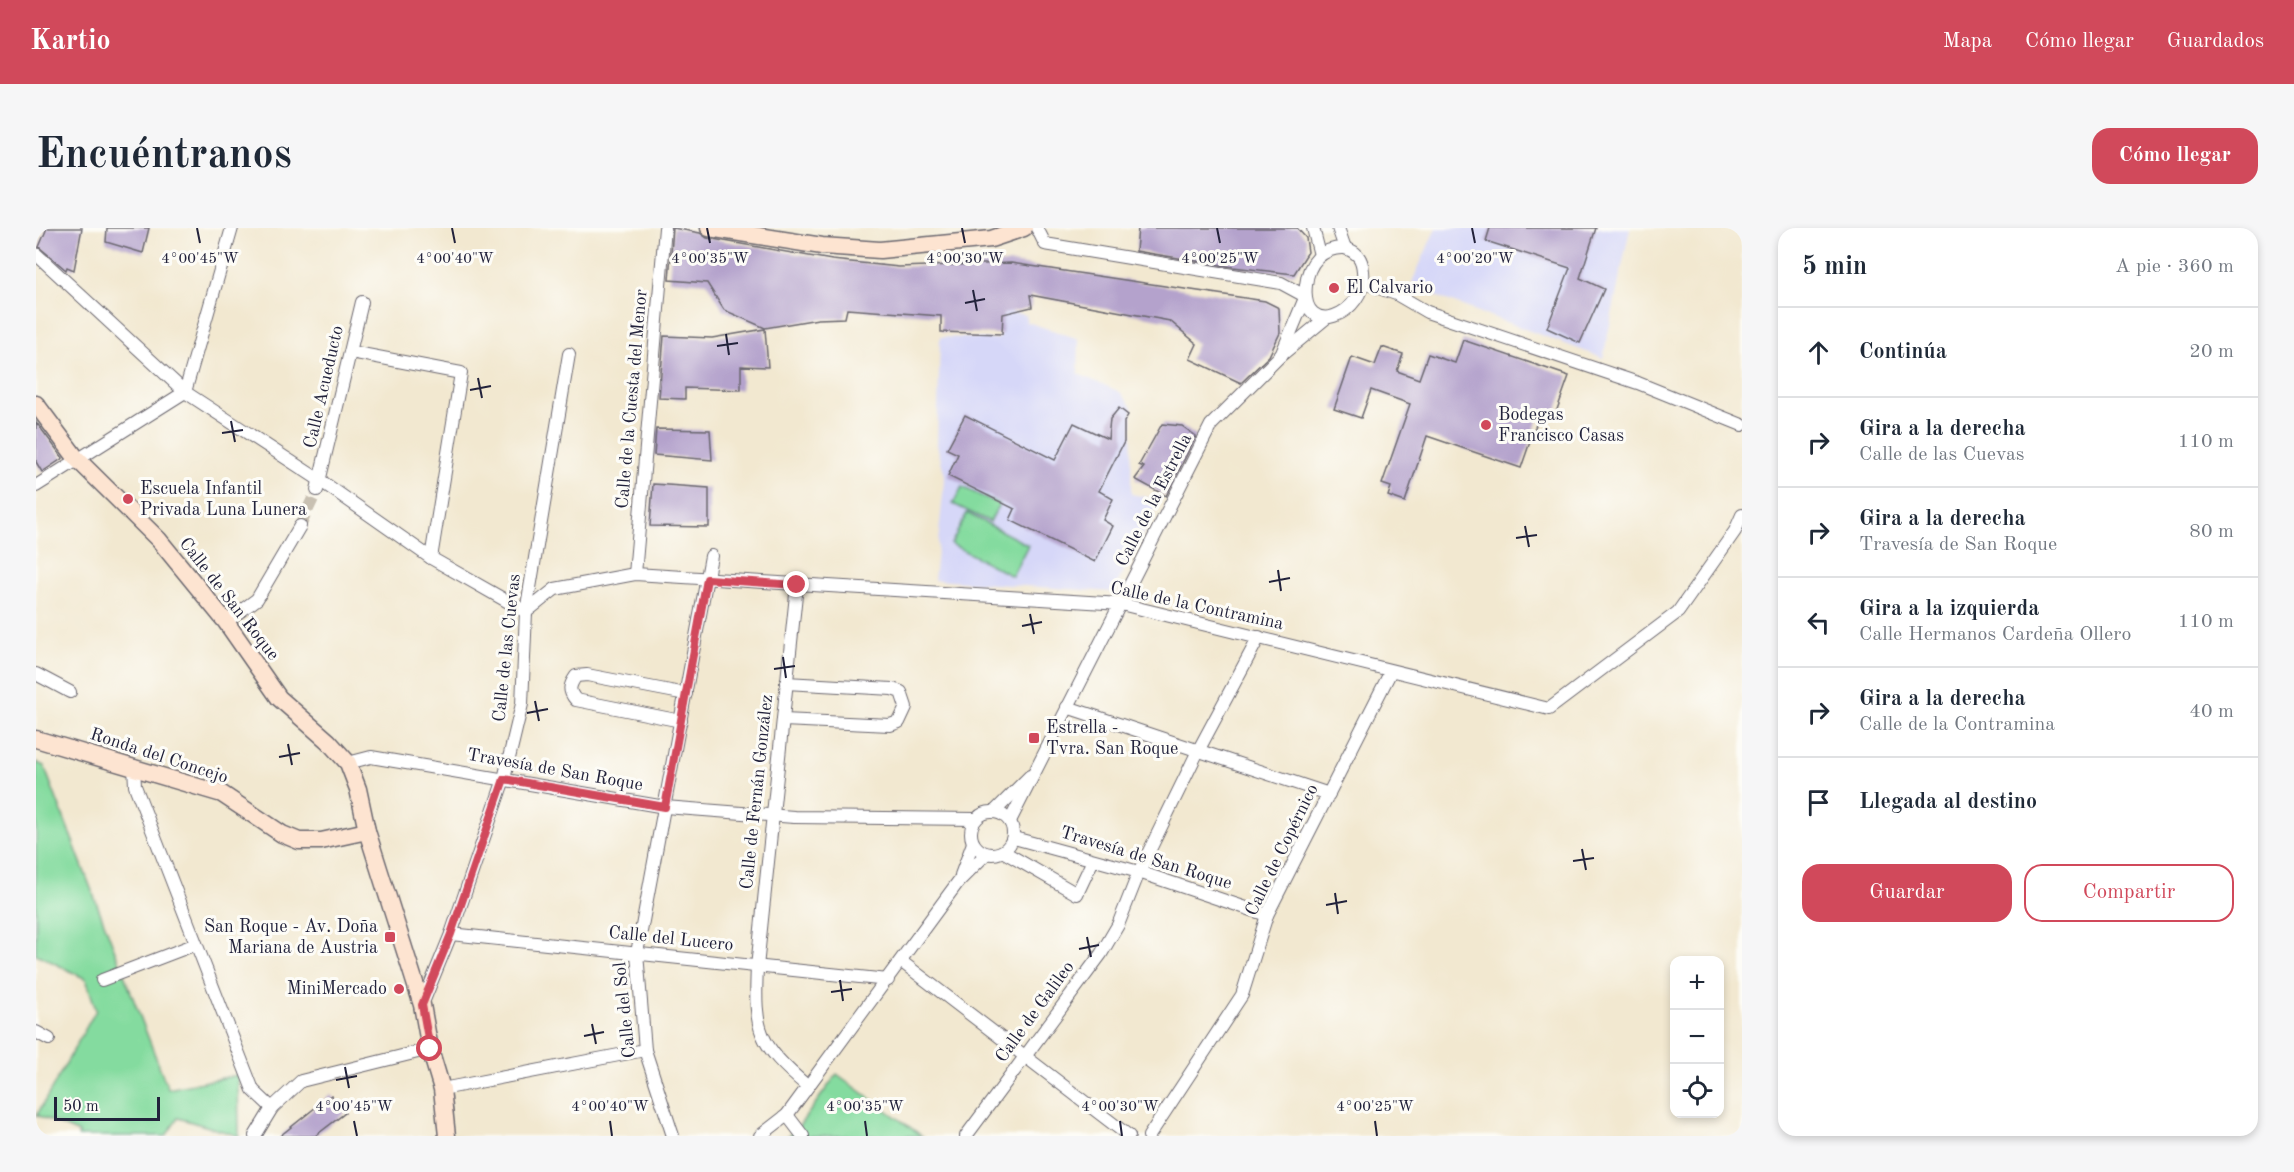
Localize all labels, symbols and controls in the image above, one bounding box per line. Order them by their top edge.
text: Kartio [30,28,111,56]
text: Mapa [1943,31,1992,52]
text: Cómo llegar [2025,31,2134,52]
text: Guardados [2167,31,2264,52]
button: Cómo llegar [2092,128,2258,184]
text: Encuéntranos [36,135,292,177]
text: 4°00'45"W [161,252,239,267]
text: 4°00'40"W [416,252,494,267]
text: 4°00'35"W [671,252,749,267]
text: 4°00'30"W [926,252,1004,267]
text: 4°00'25"W [1181,252,1259,267]
text: 4°00'20"W [1436,252,1514,267]
text: 5 min [1802,254,1867,280]
text: A pie · 360 m [2115,257,2234,277]
place label: El Calvario [1346,279,1433,297]
marker: El Calvario [1327,281,1341,295]
street label: Calle de la Cuesta del Menor [613,288,651,510]
street label: Calle Acueducto [301,324,347,450]
icon: ahead [1802,336,1835,369]
text: Continúa [1859,341,1947,363]
text: 20 m [2189,342,2234,362]
place label: Bodegas Francisco Casas [1498,406,1624,445]
marker: Bodegas Francisco Casas [1479,418,1493,432]
text: Gira a la derecha [1859,418,2026,440]
icon: right [1802,426,1835,459]
street label: Calle de la Estrella [1113,431,1195,569]
text: 110 m [2178,432,2234,452]
text: Calle de las Cuevas [1859,445,2024,465]
place label: Escuela Infantil Privada Luna Lunera [140,480,307,519]
marker: Escuela Infantil Privada Luna Lunera [121,492,135,506]
text: Gira a la derecha [1859,508,2026,530]
icon: right [1802,516,1835,549]
text: 80 m [2189,522,2234,542]
street label: Calle de San Roque [176,534,282,664]
text: Travesía de San Roque [1859,535,2057,555]
route end [783,571,809,597]
street label: Calle de las Cuevas [490,573,524,723]
street label: Calle de la Contramina [1109,579,1285,633]
text: Gira a la izquierda [1859,598,2039,620]
icon: left [1802,606,1835,639]
text: 110 m [2178,612,2234,632]
text: Calle Hermanos Cardeña Ollero [1859,625,2131,645]
text: Gira a la derecha [1859,688,2026,710]
street label: Calle de Fernán González [738,694,776,890]
icon: right [1802,696,1835,729]
text: 40 m [2189,702,2234,722]
text: Calle de la Contramina [1859,715,2055,735]
place label: Estrella - Tvra. San Roque [1046,719,1178,758]
street label: Ronda del Concejo [88,725,230,787]
marker: Estrella - Tvra. San Roque [1027,731,1041,745]
street label: Travesía de San Roque [466,746,644,794]
street label: Calle de Copérnico [1242,781,1322,919]
icon: arrive [1802,786,1835,819]
text: Llegada al destino [1859,791,2037,813]
street label: Travesía de San Roque [1058,823,1234,893]
button: Guardar [1802,864,2012,922]
button: Compartir [2024,864,2234,922]
place label: San Roque - Av. Doña Mariana de Austria [204,918,378,957]
street label: Calle del Lucero [608,923,734,955]
marker: San Roque - Av. Doña Mariana de Austria [383,930,397,944]
map controls [1670,956,1724,1118]
button: + [1670,956,1724,1010]
street label: Calle de Galileo [992,958,1078,1066]
street label: Calle del Sol [611,961,639,1059]
place label: MiniMercado [287,980,387,998]
marker: MiniMercado [392,982,406,996]
button: − [1670,1010,1724,1064]
route start [416,1035,442,1061]
button: locate [1670,1064,1724,1118]
scale bar [54,1094,160,1122]
text: 50 m [63,1099,99,1115]
text: 4°00'45"W [315,1100,393,1115]
text: 4°00'40"W [571,1100,649,1115]
text: 4°00'35"W [826,1100,904,1115]
text: 4°00'30"W [1081,1100,1159,1115]
text: 4°00'25"W [1336,1100,1414,1115]

